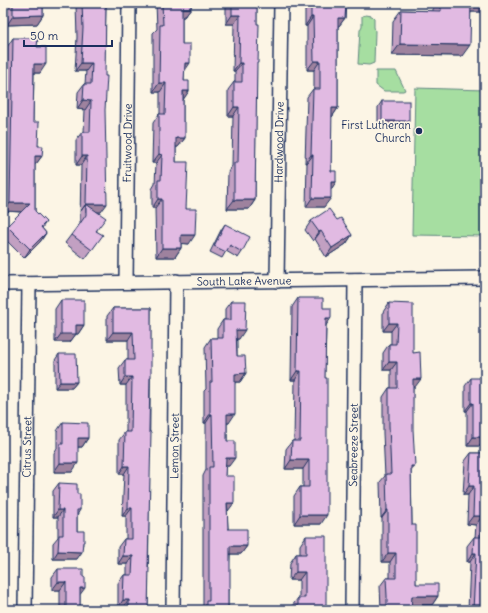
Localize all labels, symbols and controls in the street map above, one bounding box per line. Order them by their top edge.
scale bar [24,22,112,48]
text: 50 m [30,28,59,43]
street label: Hardwood Drive [271,101,287,183]
street label: Fruitwood Drive [120,103,135,183]
place label: First Lutheran Church [341,118,411,145]
marker: First Lutheran Church [414,126,424,136]
street label: South Lake Avenue [197,273,291,289]
street label: Seabreeze Street [346,403,361,487]
street label: Lemon Street [167,413,182,479]
street label: Citrus Street [20,416,34,478]

